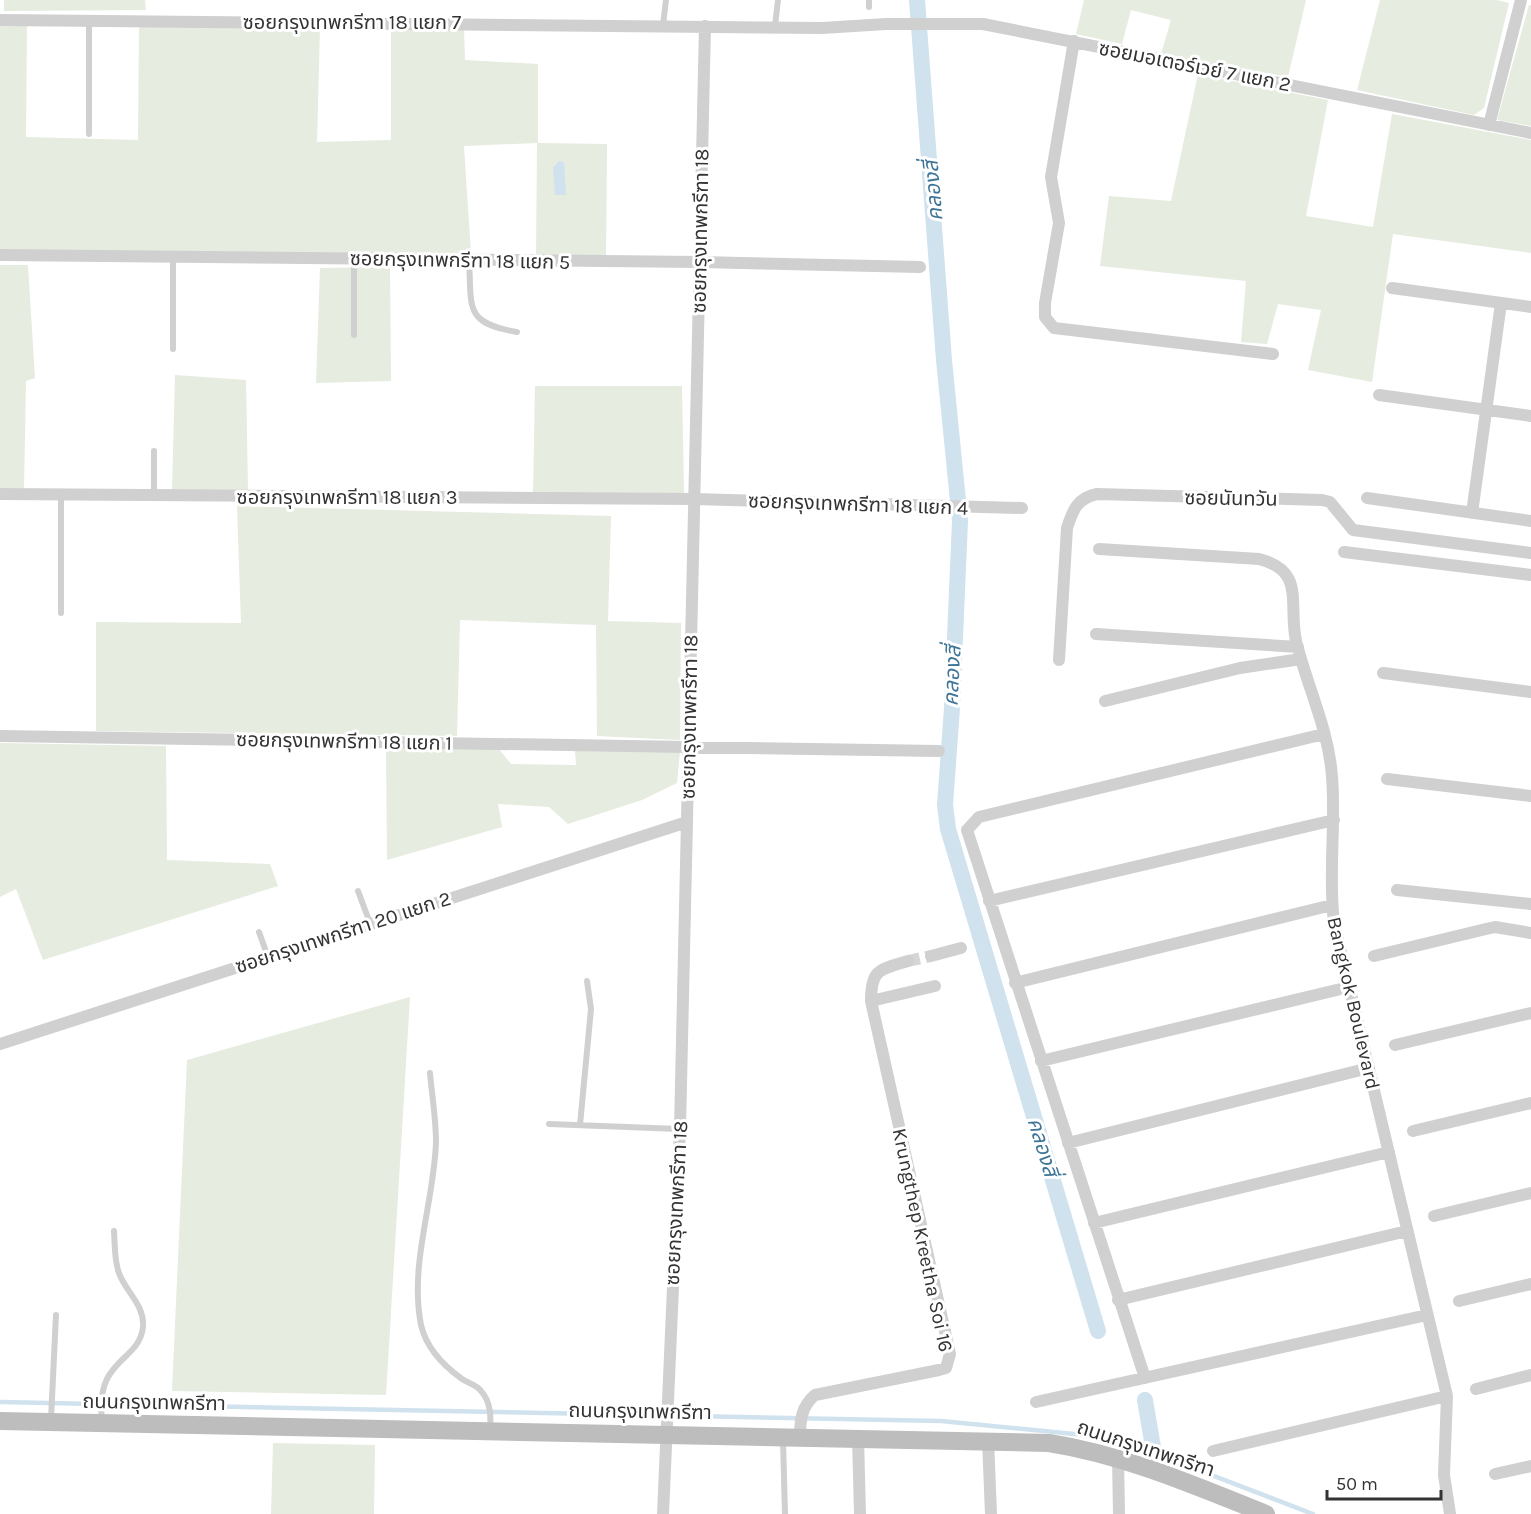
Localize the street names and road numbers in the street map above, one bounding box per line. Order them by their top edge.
street label: ซอยกรุงเทพกรีฑา 18 แยก 7 [243,11,462,34]
street label: ซอยมอเตอร์เวย์ 7 แยก 2 [1097,37,1293,96]
street label: ซอยกรุงเทพกรีฑา 18 [688,148,713,314]
street label: ซอยกรุงเทพกรีฑา 18 แยก 5 [350,247,570,274]
street label: ซอยกรุงเทพกรีฑา 18 แยก 3 [237,486,457,509]
street label: ซอยนันทวัน [1184,486,1278,511]
street label: ซอยกรุงเทพกรีฑา 18 แยก 4 [747,489,968,520]
street label: ซอยกรุงเทพกรีฑา 18 [677,634,702,800]
street label: ซอยกรุงเทพกรีฑา 18 แยก 1 [236,728,452,755]
street label: ซอยกรุงเทพกรีฑา 20 แยก 2 [232,887,454,978]
street label: Bangkok Boulevard [1322,915,1385,1092]
street label: ซอยกรุงเทพกรีฑา 18 [661,1120,692,1286]
street label: Krungthep Kreetha Soi 16 [888,1126,957,1354]
street label: ถนนกรุงเทพกรีฑา [82,1390,226,1415]
street label: ถนนกรุงเทพกรีฑา [568,1399,712,1424]
street label: ถนนกรุงเทพกรีฑา [1074,1415,1218,1482]

